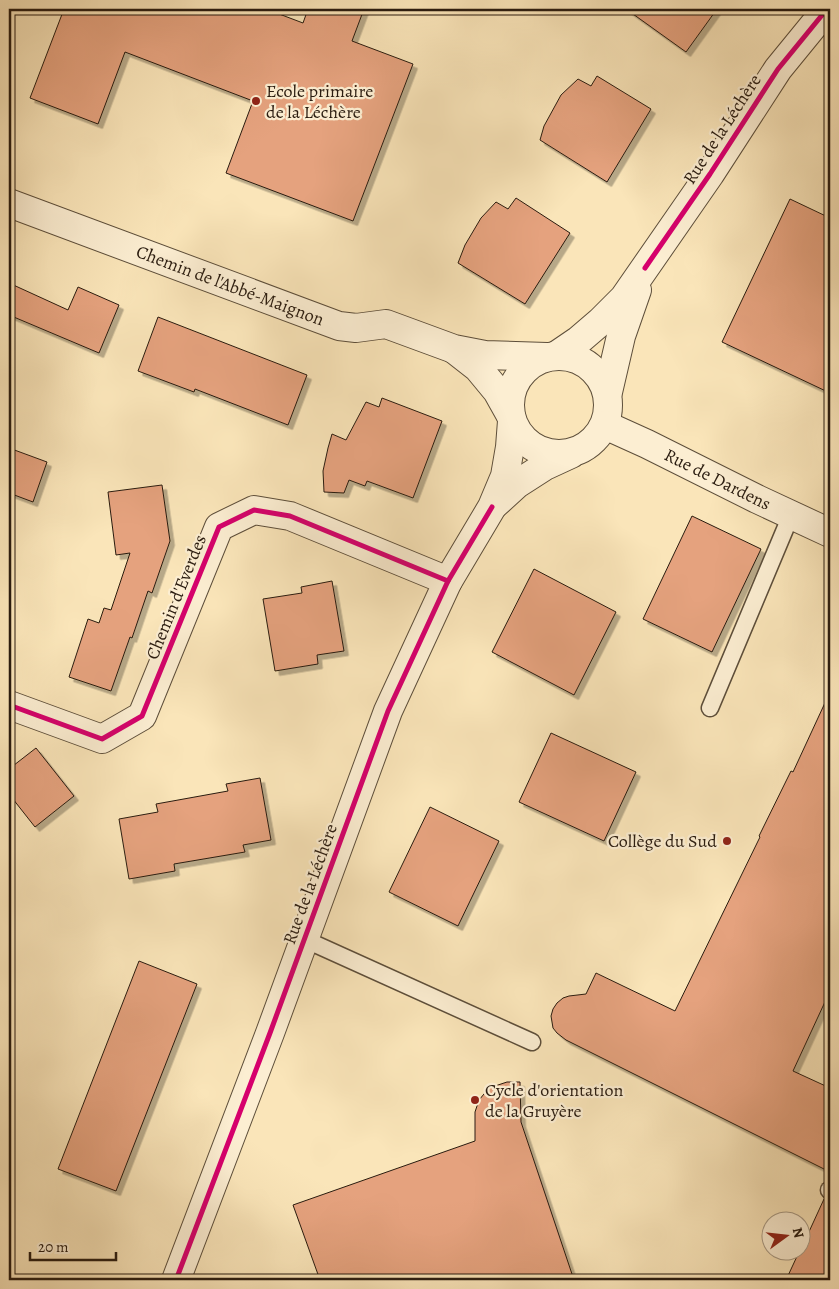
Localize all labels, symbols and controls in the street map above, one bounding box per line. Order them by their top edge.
street label: Rue de la Léchère [677,69,767,189]
place label: Ecole primaire de la Léchère [266,79,373,124]
marker: Ecole primaire de la Léchère [250,95,262,107]
street label: Chemin de l'Abbé-Maignon [133,239,328,331]
street label: Rue de Dardens [660,443,775,516]
street label: Chemin d'Everdes [140,531,212,663]
street label: Rue de la Léchère [277,820,343,948]
place label: Collège du Sud [608,829,717,853]
marker: Collège du Sud [721,835,733,847]
place label: Cycle d'orientation de la Gruyère [485,1078,623,1123]
marker: Cycle d'orientation de la Gruyère [469,1094,481,1106]
north arrow [762,1212,812,1262]
text: N [788,1225,809,1240]
scale bar [30,1229,116,1261]
text: 20 m [38,1237,69,1257]

